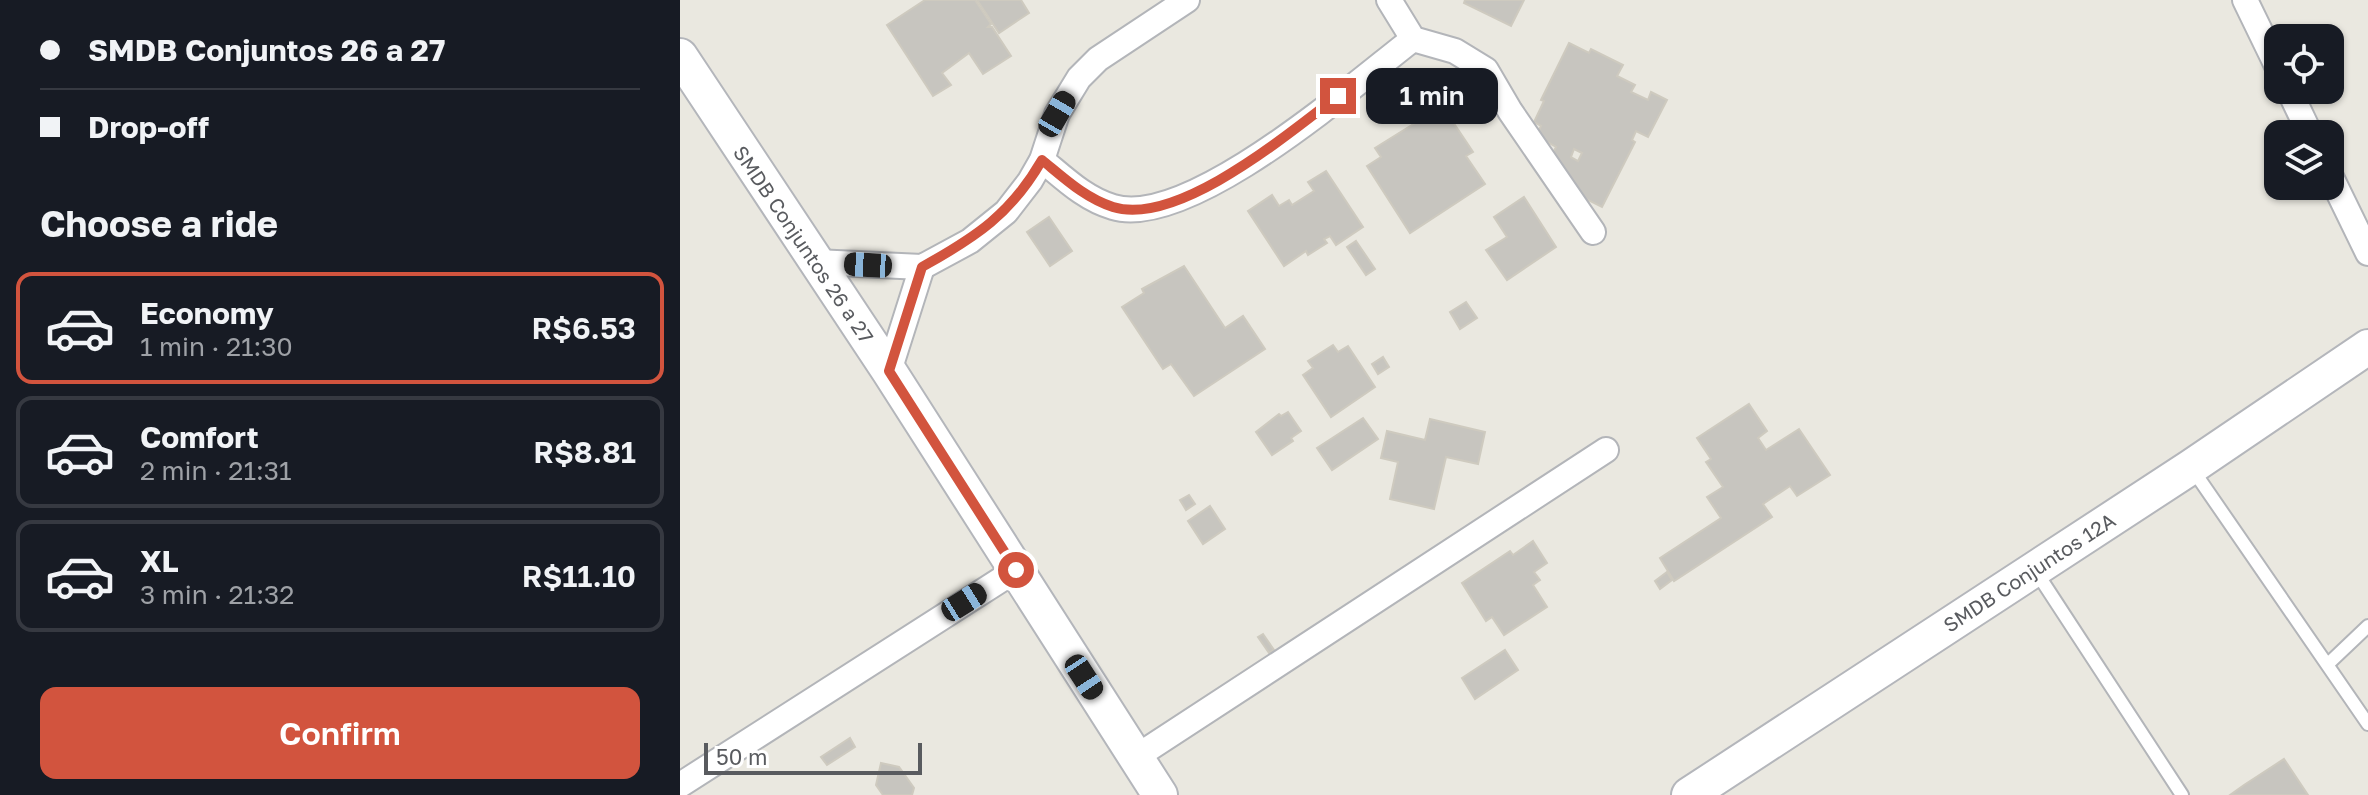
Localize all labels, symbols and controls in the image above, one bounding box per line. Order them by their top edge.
map controls [2264,24,2344,200]
button: locate [2264,24,2344,104]
text: SMDB Conjuntos 26 a 27 [88,32,445,68]
callout: 1 min [1366,68,1498,124]
route end [1320,78,1356,114]
text: 1 min [1399,80,1465,111]
car [1035,87,1079,141]
text: Drop-off [88,109,209,145]
button: layers [2264,120,2344,200]
street label: SMDB Conjuntos 26 a 27 [729,141,879,347]
text: Choose a ride [40,202,278,245]
car [843,252,893,278]
icon: car [44,292,116,364]
text: Economy [140,295,274,331]
text: R$6.53 [531,310,636,346]
text: 1 min · 21:30 [140,331,293,362]
icon: car [44,416,116,488]
text: Comfort [140,419,259,455]
text: R$8.81 [533,434,636,470]
text: 2 min · 21:31 [140,455,292,486]
street label: SMDB Conjuntos 12A [1939,507,2119,637]
icon: car [44,540,116,612]
text: XL [140,543,179,579]
route start [998,552,1034,588]
text: R$11.10 [522,558,636,594]
text: 3 min · 21:32 [140,579,294,610]
car [937,579,991,625]
car [1061,650,1107,704]
button: Confirm [40,687,640,779]
scale bar [704,739,922,775]
text: 50 m [716,743,767,770]

